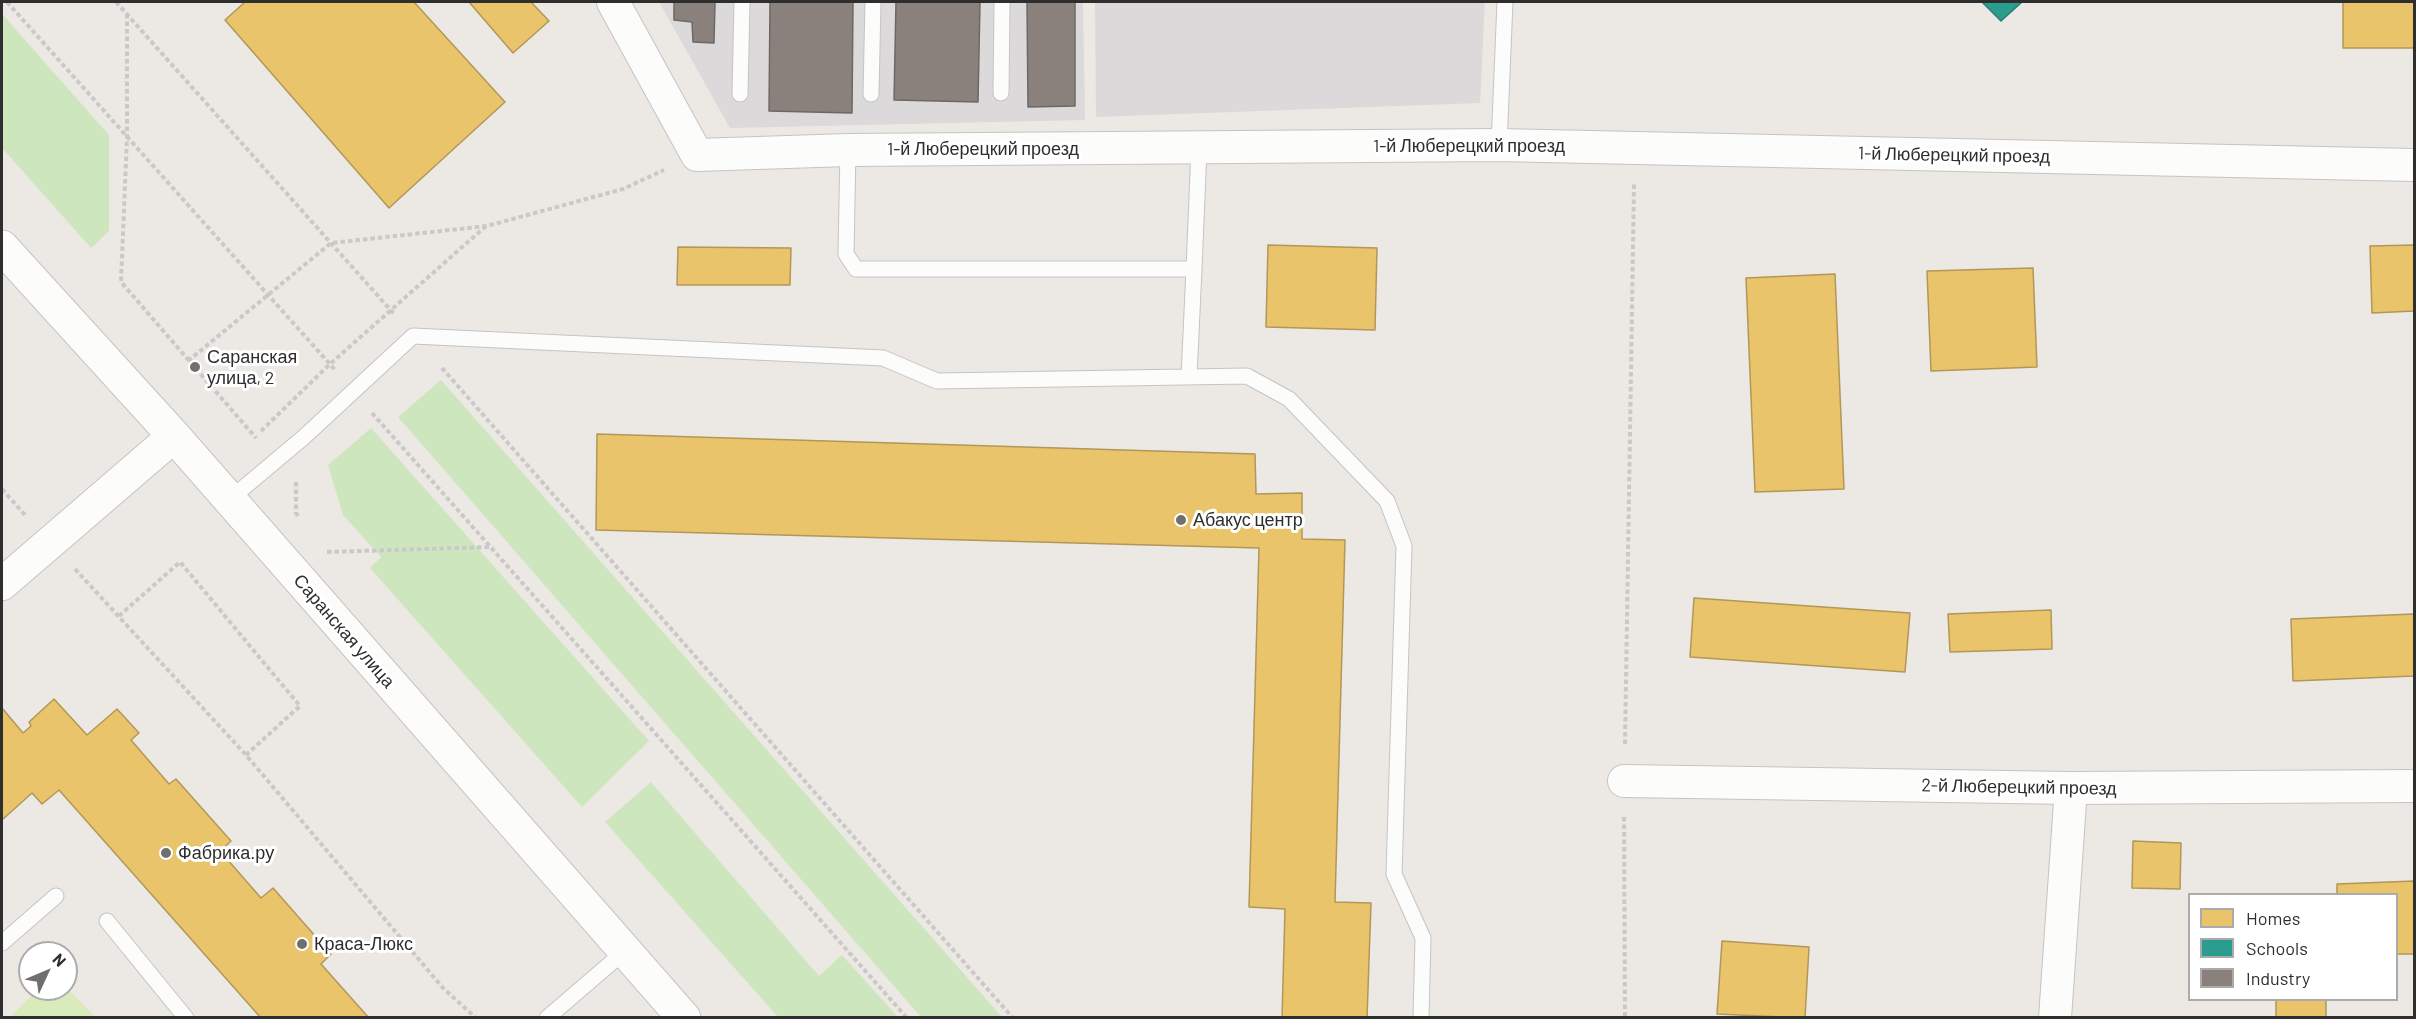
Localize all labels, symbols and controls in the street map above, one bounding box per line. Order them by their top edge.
street label: 1-й Люберецкий проезд [1373,135,1565,157]
street label: 1-й Люберецкий проезд [887,138,1079,160]
street label: 1-й Люберецкий проезд [1858,143,2050,167]
place label: Саранская улица, 2 [207,346,297,388]
marker: Саранская улица, 2 [188,360,202,374]
place label: Абакус центр [1193,509,1303,531]
marker: Абакус центр [1174,513,1188,527]
street label: Саранская улица [289,570,399,692]
street label: 2-й Люберецкий проезд [1921,774,2117,800]
place label: Фабрика.ру [178,842,274,864]
marker: Фабрика.ру [159,846,173,860]
legend [2188,893,2398,1001]
text: Homes [2246,907,2300,929]
place label: Краса-Люкс [314,933,413,955]
marker: Краса-Люкс [295,937,309,951]
text: Schools [2246,937,2308,959]
north arrow [18,941,78,1001]
text: N [49,949,70,970]
text: Industry [2246,967,2310,989]

